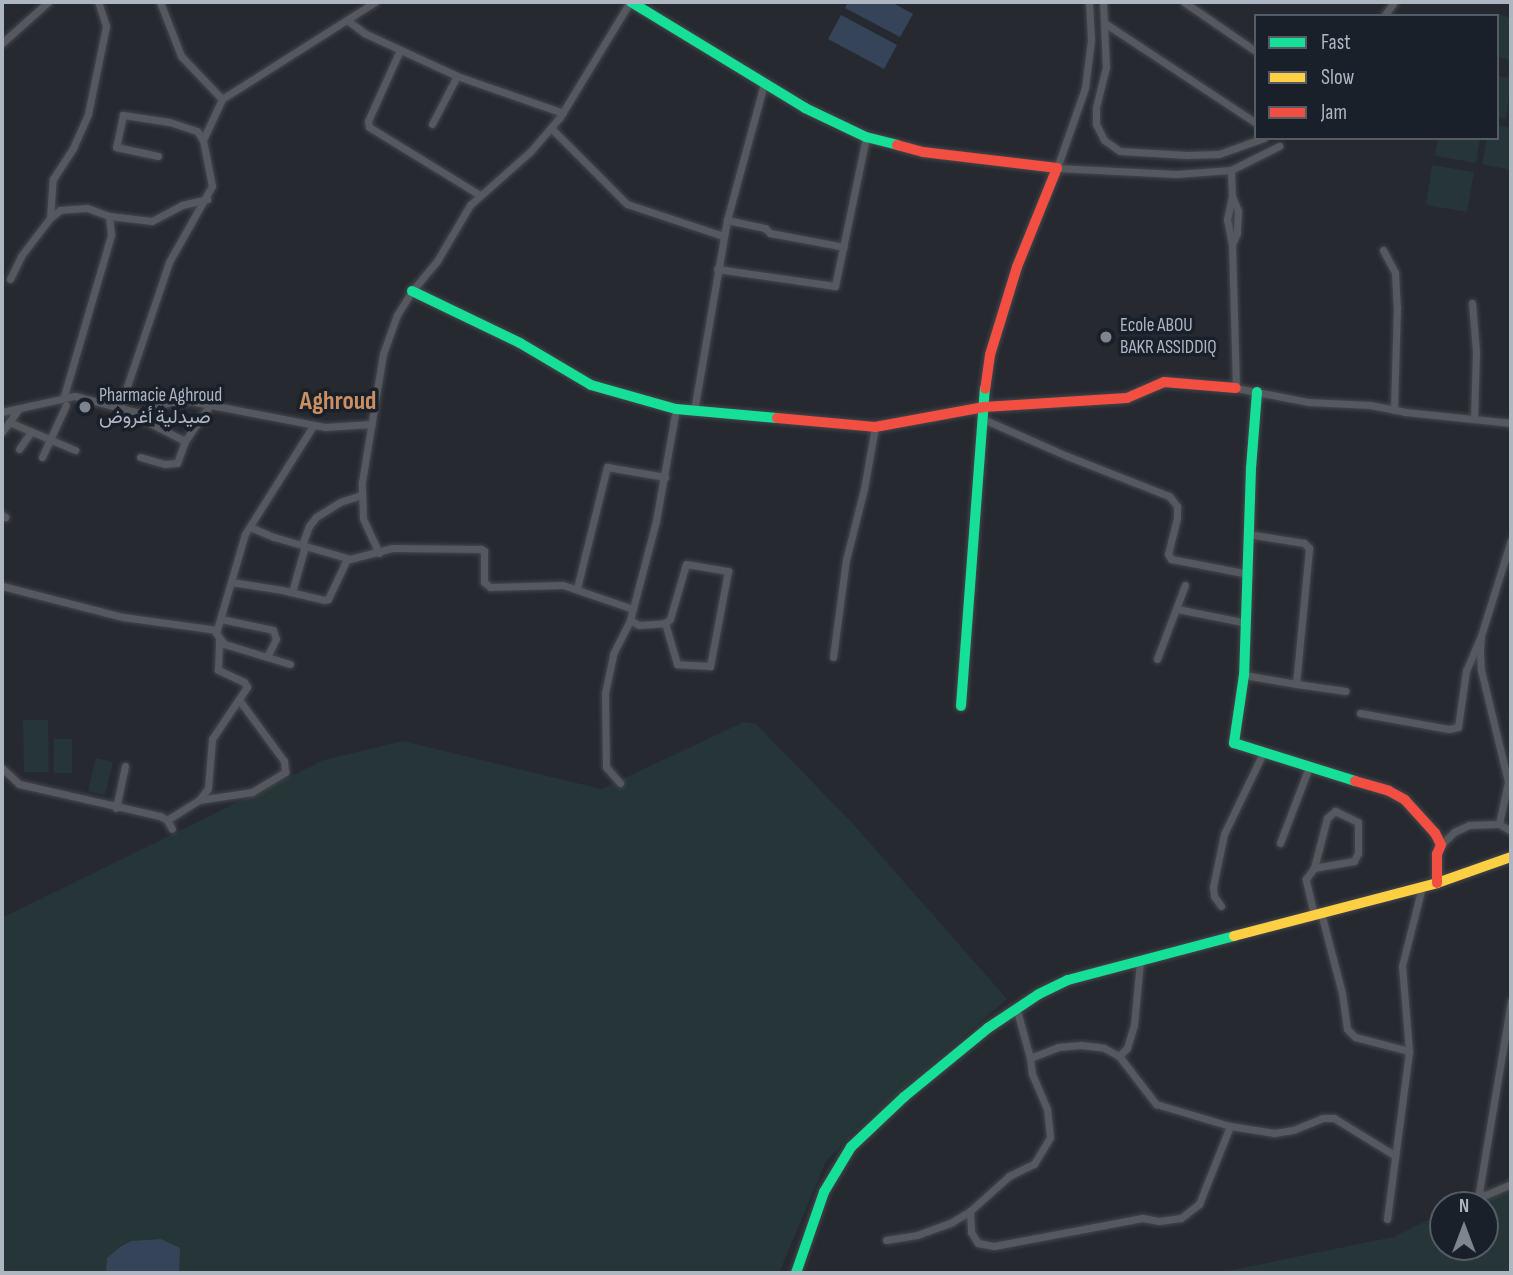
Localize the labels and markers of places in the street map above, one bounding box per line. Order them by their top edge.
place label: Ecole ABOU BAKR ASSIDDIQ [1120,315,1217,359]
marker: Ecole ABOU BAKR ASSIDDIQ [1098,329,1114,345]
place label: Pharmacie Aghroud صيدلية أغروض [99,385,222,429]
marker: Pharmacie Aghroud صيدلية أغروض [77,399,93,415]

